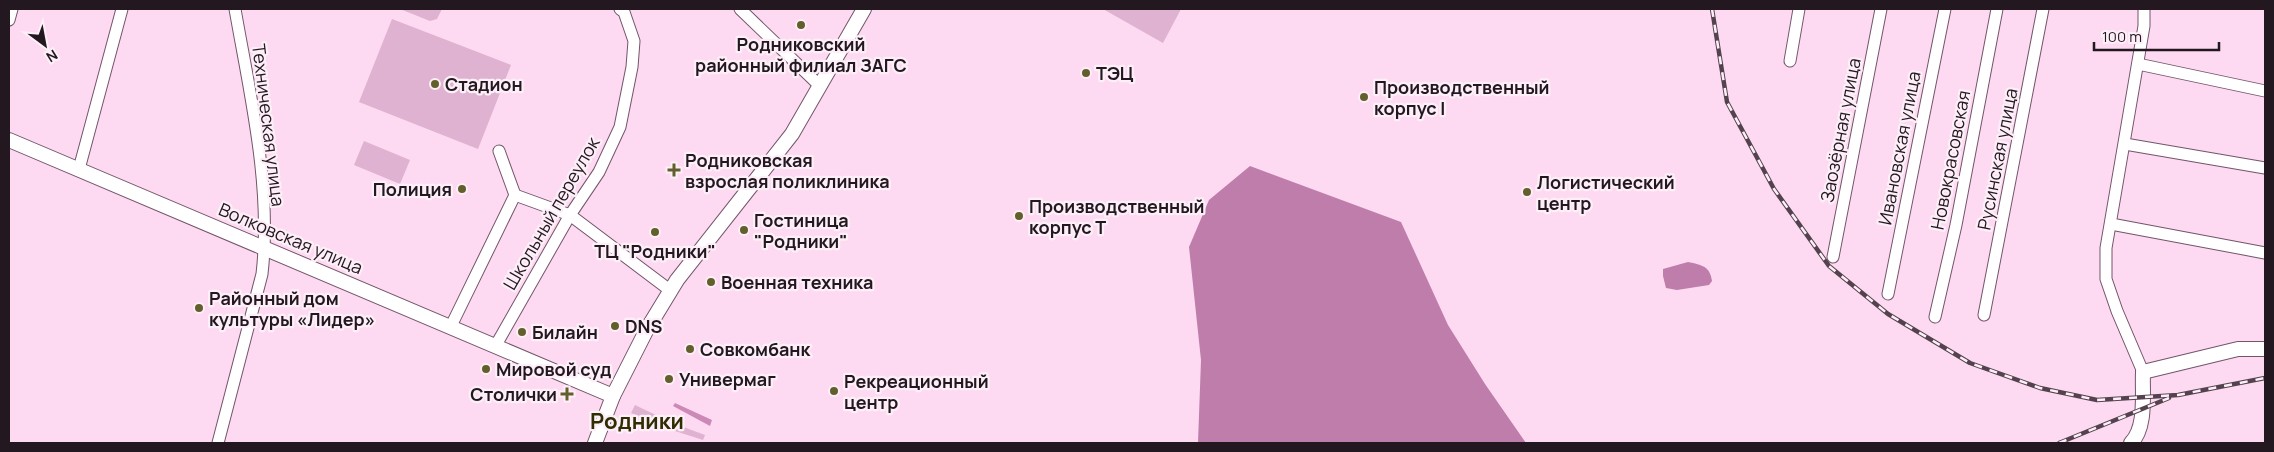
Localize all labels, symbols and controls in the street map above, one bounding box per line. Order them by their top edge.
marker: Родниковский районный филиал ЗАГС [795,19,807,31]
north arrow [20,20,70,70]
scale bar [2094,20,2219,52]
text: 100 m [2102,26,2142,47]
place label: Родниковский районный филиал ЗАГС [695,32,907,77]
street label: Техническая улица [247,42,291,208]
text: N [43,46,61,67]
street label: Заозёрная улица [1814,56,1866,204]
place label: ТЭЦ [1096,61,1134,85]
marker: ТЭЦ [1080,67,1092,79]
street label: Ивановская улица [1872,69,1926,227]
place label: Стадион [445,72,523,96]
place label: Производственный корпус I [1374,75,1550,120]
marker: Стадион [429,78,441,90]
street label: Русинская улица [1971,86,2023,232]
street label: Новокрасовская [1925,88,1975,232]
marker: Производственный корпус I [1358,91,1370,103]
street label: Школьный переулок [497,131,605,294]
place label: Родниковская взрослая поликлиника [685,148,890,193]
marker: Родниковская взрослая поликлиника [667,163,681,177]
place label: Логистический центр [1537,170,1675,215]
place label: Полиция [373,177,452,201]
marker: Полиция [456,183,468,195]
marker: Логистический центр [1521,186,1533,198]
place label: Производственный корпус T [1029,194,1205,239]
street label: Волковская улица [215,197,367,279]
place label: Гостиница "Родники" [754,208,849,253]
marker: Производственный корпус T [1013,210,1025,222]
marker: Гостиница "Родники" [738,224,750,236]
marker: ТЦ "Родники" [649,226,661,238]
place label: ТЦ "Родники" [594,239,716,263]
place label: Военная техника [721,270,873,294]
marker: Военная техника [705,276,717,288]
place label: Районный дом культуры «Лидер» [209,286,375,331]
marker: Районный дом культуры «Лидер» [193,302,205,314]
place label: DNS [625,314,663,338]
place label: Билайн [532,320,598,344]
marker: DNS [609,320,621,332]
marker: Билайн [516,326,528,338]
place label: Совкомбанк [700,337,811,361]
marker: Совкомбанк [684,343,696,355]
place label: Мировой суд [496,357,611,381]
marker: Мировой суд [480,363,492,375]
place label: Универмаг [679,367,776,391]
place label: Рекреационный центр [844,369,989,414]
marker: Универмаг [663,373,675,385]
place label: Столички [470,382,557,406]
marker: Рекреационный центр [828,385,840,397]
marker: Столички [561,388,573,400]
district label: Родники [590,406,684,436]

